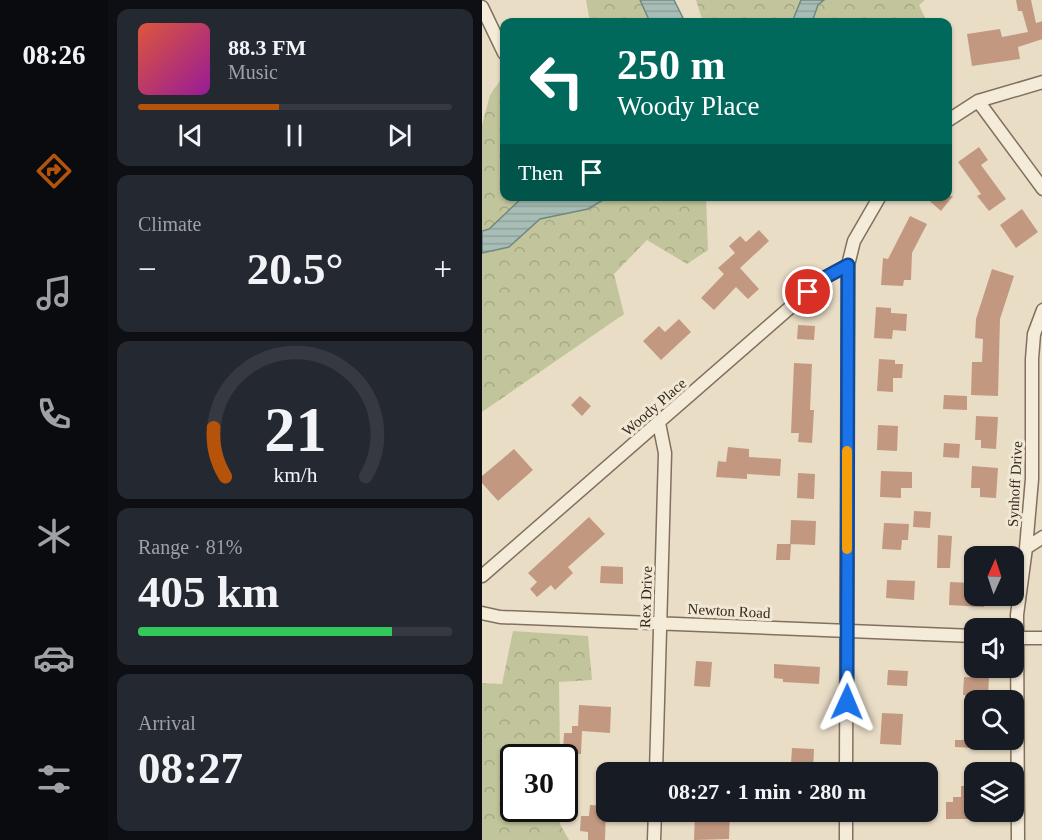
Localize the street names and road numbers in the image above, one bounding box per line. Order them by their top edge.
street label: Woody Place [619,375,689,439]
street label: Synhoff Drive [1005,440,1025,527]
street label: Rex Drive [637,565,655,628]
street label: Newton Road [687,601,771,621]

